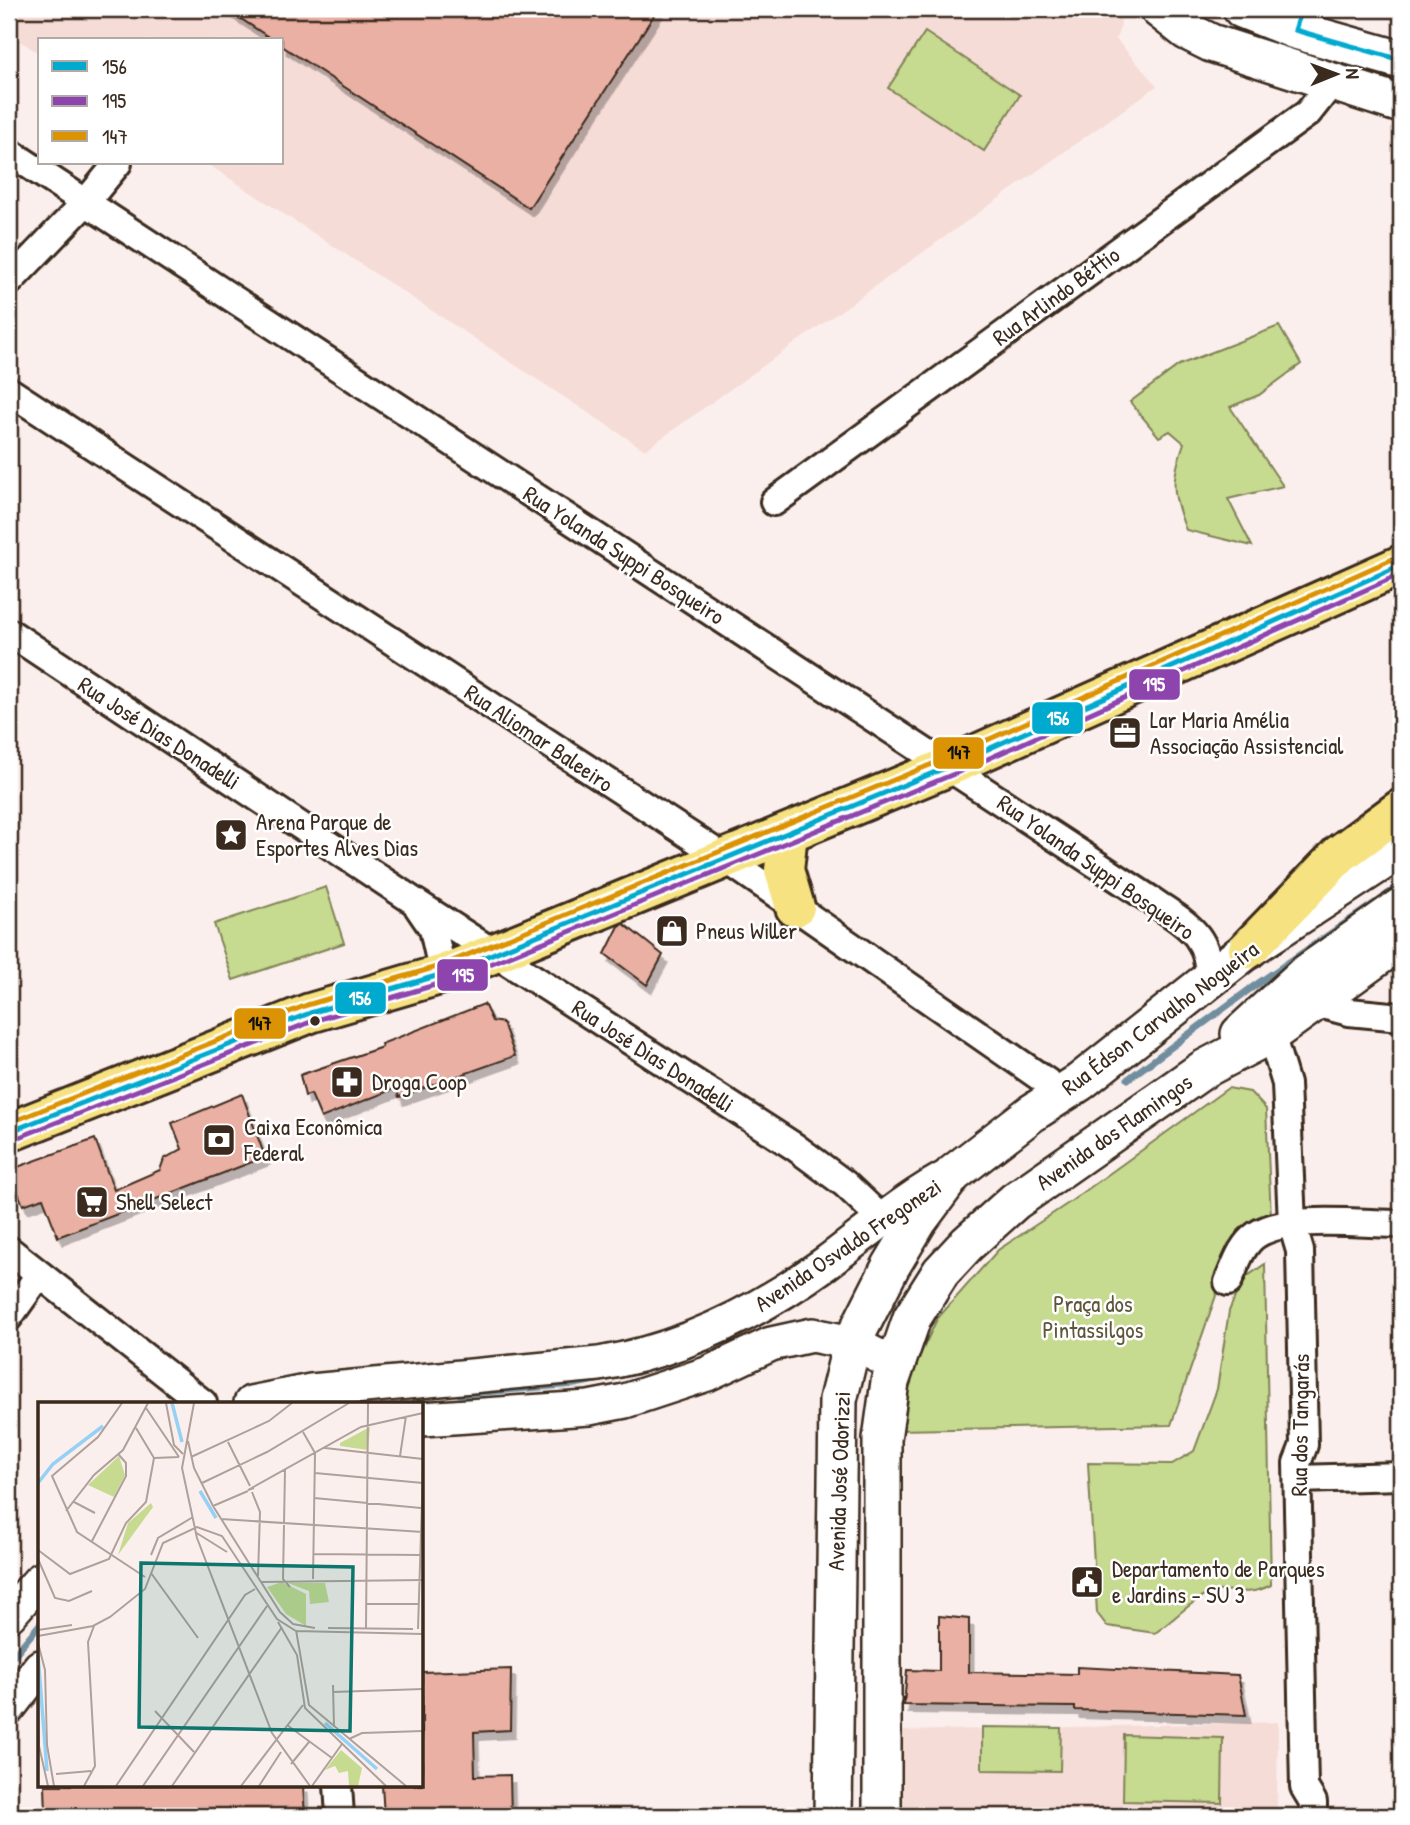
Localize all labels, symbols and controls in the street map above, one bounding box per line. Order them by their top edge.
legend [38,38,284,164]
north arrow [1302,38,1372,108]
text: 156 [102,52,127,81]
text: N [1340,68,1366,79]
text: 195 [102,86,126,115]
text: 147 [102,122,128,151]
street label: Rua Arlindo Béttio [986,239,1126,352]
street label: Rua Yolanda Suppi Bosqueiro [518,478,731,631]
line badge: 195 [1128,668,1181,701]
street label: Rua José Dias Donadelli [72,669,246,797]
text: 195 [1143,671,1166,697]
street label: Rua Aliomar Baleeiro [459,676,620,799]
line badge: 156 [1031,701,1084,735]
place label: Lar Maria Amélia Associação Assistencial [1150,704,1344,761]
text: 156 [1047,705,1070,731]
office icon: Lar Maria Amélia Associação Assistencial [1106,714,1144,752]
line badge: 147 [932,736,985,770]
text: 147 [947,739,971,765]
street label: Rua Yolanda Suppi Bosqueiro [991,787,1201,946]
place label: Arena Parque de Esportes Alves Dias [256,806,418,863]
place icon: Arena Parque de Esportes Alves Dias [212,816,250,854]
shop icon: Pneus Willer [653,912,691,950]
place label: Pneus Willer [696,915,797,946]
street label: Rua Édson Carvalho Nogueira [1055,933,1264,1102]
line badge: 195 [436,958,489,992]
text: 195 [452,962,475,988]
line badge: 156 [334,981,387,1015]
text: 156 [349,985,372,1011]
street label: Rua José Dias Donadelli [566,992,740,1120]
line badge: 147 [233,1007,287,1040]
text: 147 [248,1010,272,1036]
unlabelled marker [308,1014,322,1028]
pharmacy icon: Droga Coop [328,1063,366,1101]
place label: Droga Coop [372,1066,467,1097]
street label: Avenida dos Flamingos [1029,1066,1198,1197]
place label: Caixa Econômica Federal [243,1111,382,1168]
bank icon: Caixa Econômica Federal [200,1121,238,1159]
street label: Avenida Osvaldo Fregonezi [748,1171,947,1319]
supermarket icon: Shell Select [73,1183,111,1221]
place label: Shell Select [116,1186,213,1217]
park label: Praça dos Pintassilgos [1043,1288,1144,1345]
street label: Rua dos Tangarás [1283,1353,1316,1497]
street label: Avenida José Odorizzi [820,1391,857,1571]
inset map [38,1402,424,1786]
place label: Departamento de Parques e Jardins - SU 3 [1112,1553,1325,1610]
public building icon: Departamento de Parques e Jardins - SU 3 [1068,1563,1106,1601]

